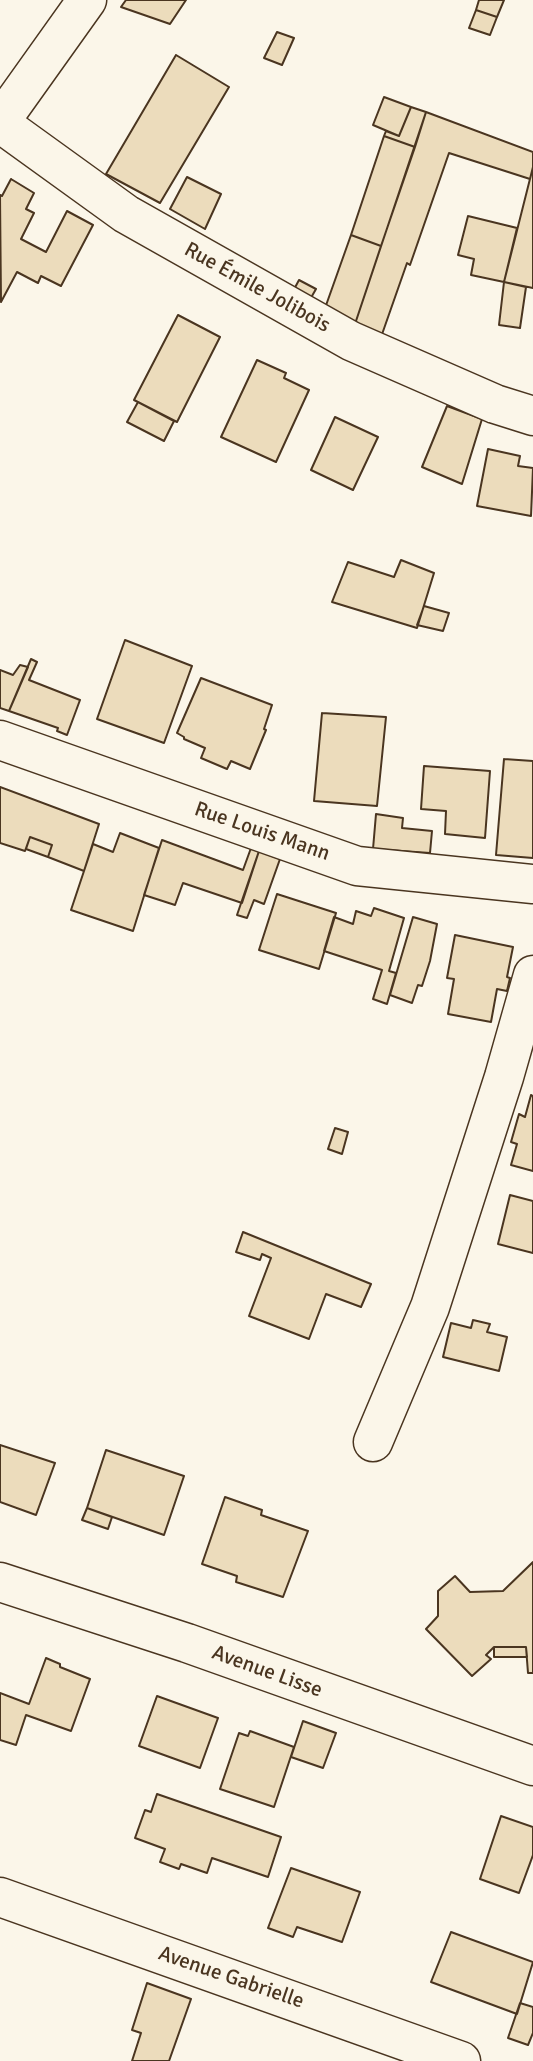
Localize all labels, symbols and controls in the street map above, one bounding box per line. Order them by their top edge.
street label: Rue Émile Jolibois [180,237,334,339]
street label: Rue Louis Mann [191,797,333,867]
street label: Avenue Lisse [208,1640,326,1704]
street label: Avenue Gabrielle [155,1941,307,2015]

